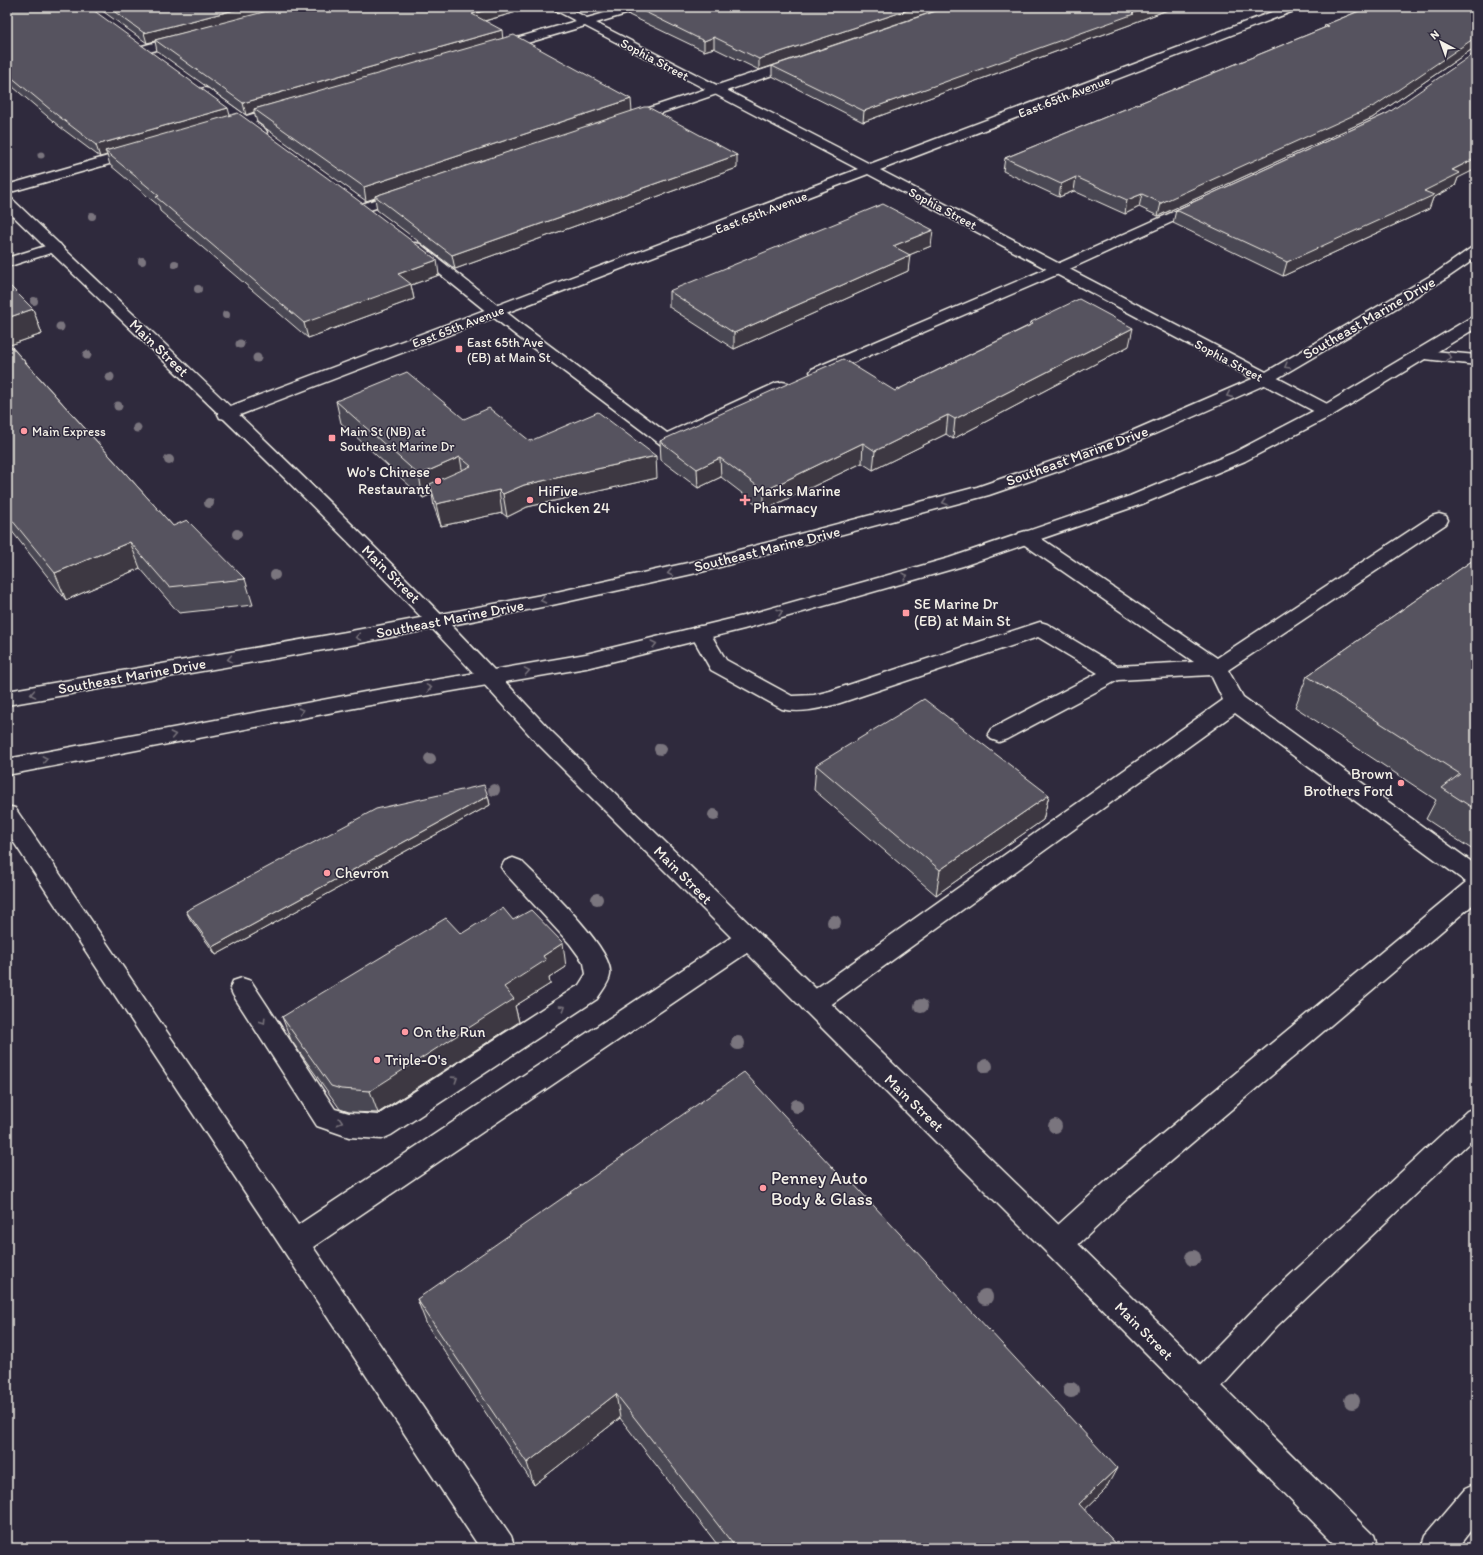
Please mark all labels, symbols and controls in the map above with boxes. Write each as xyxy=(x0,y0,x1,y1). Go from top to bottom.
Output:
north arrow xyxy=(1421,22,1461,62)
text: N xyxy=(1428,27,1442,42)
street label: Sophia Street xyxy=(618,35,692,84)
street label: East 65th Avenue xyxy=(1016,72,1112,121)
street label: Sophia Street xyxy=(906,184,980,233)
street label: East 65th Avenue xyxy=(713,188,809,237)
street label: Southeast Marine Drive xyxy=(1300,273,1438,363)
street label: East 65th Avenue xyxy=(410,302,506,351)
street label: Main Street xyxy=(126,315,193,381)
place label: East 65th Ave (EB) at Main St xyxy=(467,335,551,365)
street label: Sophia Street xyxy=(1192,336,1266,385)
marker: East 65th Ave (EB) at Main St xyxy=(454,344,464,354)
one-way arrow xyxy=(1446,353,1453,362)
one-way arrow xyxy=(1284,361,1291,368)
one-way arrow xyxy=(1226,390,1233,398)
street label: Southeast Marine Drive xyxy=(1003,422,1151,490)
place label: Main Express xyxy=(32,424,106,439)
place label: Main St (NB) at Southeast Marine Dr xyxy=(340,424,455,454)
marker: Main Express xyxy=(19,426,29,436)
marker: Main St (NB) at Southeast Marine Dr xyxy=(327,433,337,443)
place label: Wo's Chinese Restaurant xyxy=(346,463,430,498)
marker: Wo's Chinese Restaurant xyxy=(433,476,443,486)
place label: HiFive Chicken 24 xyxy=(538,482,610,517)
place label: Marks Marine Pharmacy xyxy=(753,482,841,517)
marker: HiFive Chicken 24 xyxy=(525,495,535,505)
marker: Marks Marine Pharmacy xyxy=(740,495,750,505)
one-way arrow xyxy=(942,497,949,506)
street label: Southeast Marine Drive xyxy=(692,522,842,576)
street label: Main Street xyxy=(358,541,424,607)
one-way arrow xyxy=(667,568,674,576)
one-way arrow xyxy=(902,572,909,581)
place label: SE Marine Dr (EB) at Main St xyxy=(914,595,1011,630)
street label: Southeast Marine Drive xyxy=(375,596,525,642)
one-way arrow xyxy=(540,596,547,604)
one-way arrow xyxy=(777,608,784,616)
marker: SE Marine Dr (EB) at Main St xyxy=(901,608,911,618)
one-way arrow xyxy=(355,632,361,640)
one-way arrow xyxy=(651,640,658,648)
street label: Southeast Marine Drive xyxy=(57,654,207,698)
one-way arrow xyxy=(227,654,233,663)
one-way arrow xyxy=(524,667,530,675)
one-way arrow xyxy=(425,684,432,692)
one-way arrow xyxy=(30,689,36,697)
one-way arrow xyxy=(298,707,304,715)
one-way arrow xyxy=(170,731,176,740)
one-way arrow xyxy=(42,756,48,764)
place label: Brown Brothers Ford xyxy=(1303,765,1394,800)
marker: Brown Brothers Ford xyxy=(1396,778,1406,788)
street label: Main Street xyxy=(650,842,716,908)
place label: Chevron xyxy=(335,864,389,882)
marker: Chevron xyxy=(322,868,332,878)
one-way arrow xyxy=(559,1005,566,1012)
one-way arrow xyxy=(258,1017,266,1024)
place label: On the Run xyxy=(413,1023,486,1041)
marker: On the Run xyxy=(400,1027,410,1037)
place label: Triple-O's xyxy=(385,1051,448,1069)
marker: Triple-O's xyxy=(372,1055,382,1065)
street label: Main Street xyxy=(881,1070,948,1136)
one-way arrow xyxy=(451,1076,458,1084)
one-way arrow xyxy=(336,1117,343,1126)
place label: Penney Auto Body & Glass xyxy=(771,1167,873,1210)
marker: Penney Auto Body & Glass xyxy=(758,1183,768,1193)
street label: Main Street xyxy=(1111,1298,1177,1364)

